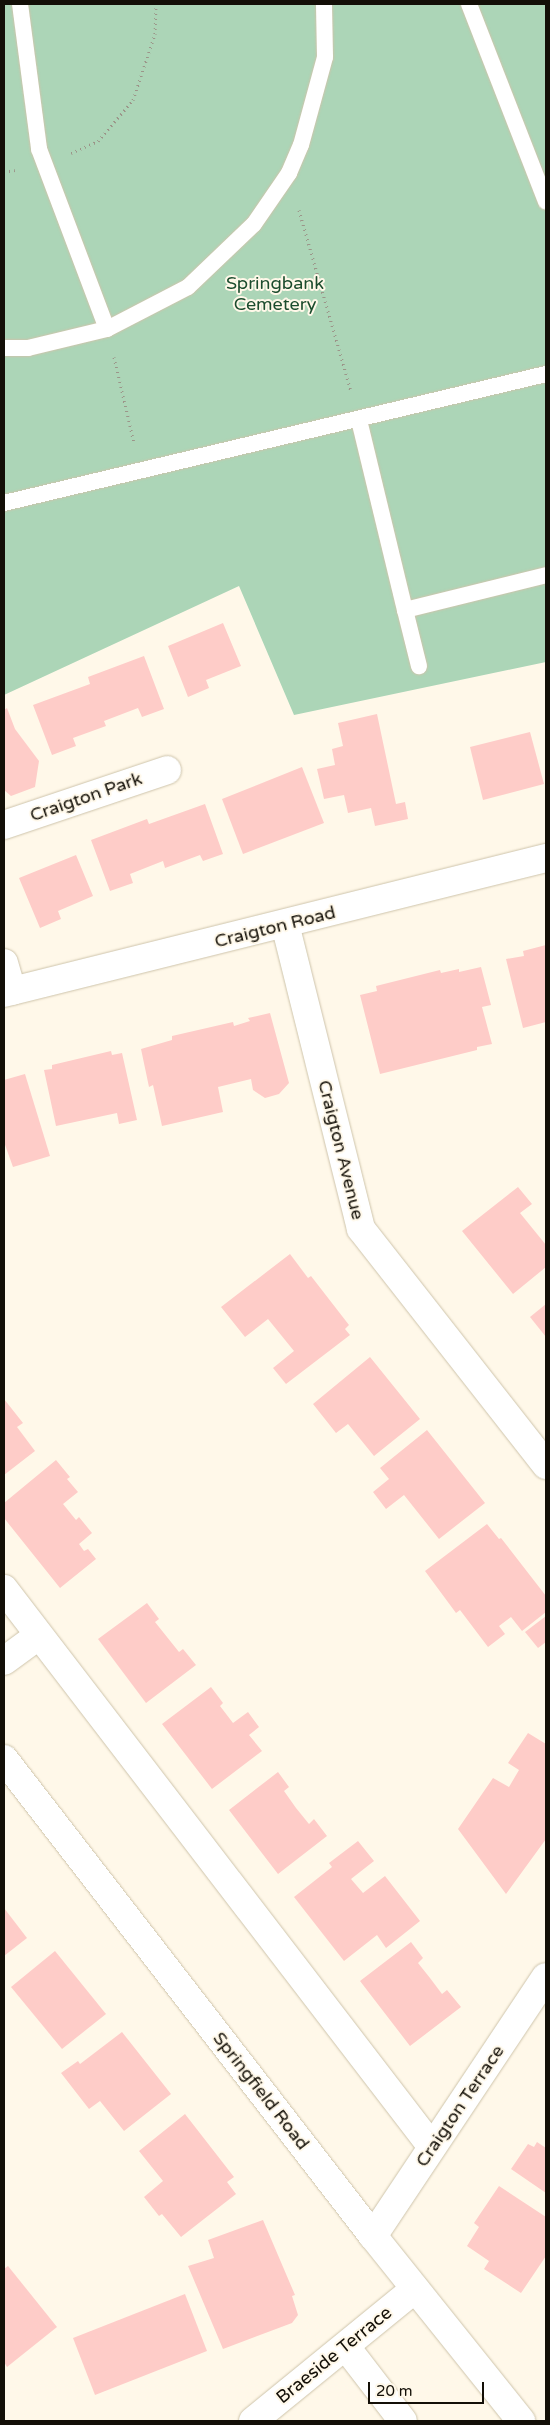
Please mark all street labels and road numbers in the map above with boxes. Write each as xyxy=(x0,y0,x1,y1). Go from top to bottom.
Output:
street label: Craigton Park xyxy=(27,768,145,826)
street label: Craigton Road xyxy=(212,902,338,952)
street label: Craigton Avenue xyxy=(313,1078,369,1222)
street label: Springfield Road xyxy=(208,2028,314,2154)
street label: Craigton Terrace xyxy=(411,2041,509,2171)
street label: Braeside Terrace xyxy=(272,2302,396,2408)

